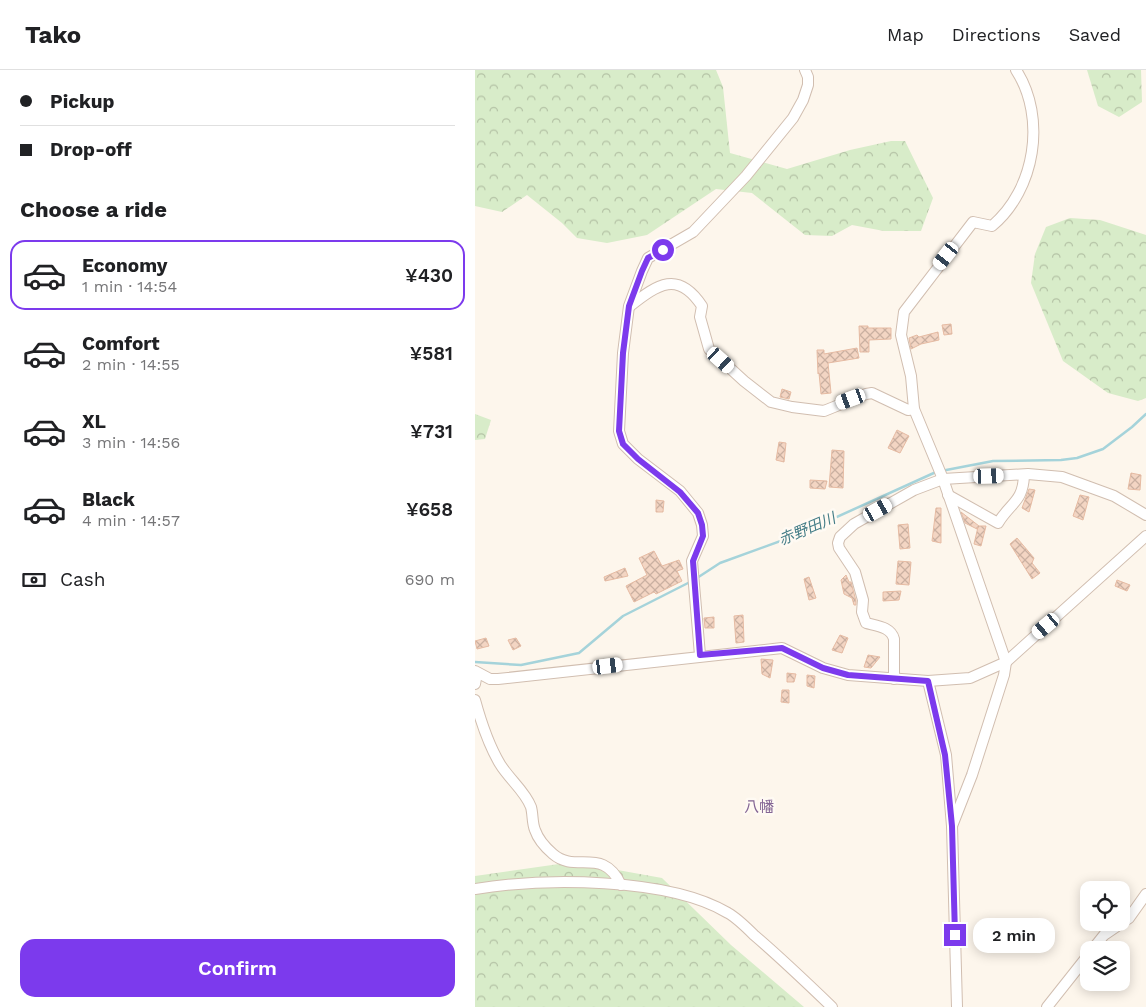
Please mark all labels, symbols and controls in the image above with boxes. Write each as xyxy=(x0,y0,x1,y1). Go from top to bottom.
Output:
text: Tako xyxy=(25,21,81,49)
text: Map xyxy=(887,24,924,45)
text: Directions xyxy=(952,24,1041,45)
text: Saved xyxy=(1069,24,1121,45)
text: Pickup xyxy=(50,90,114,113)
text: Drop-off xyxy=(50,138,132,161)
text: Choose a ride xyxy=(20,197,167,222)
route start xyxy=(652,239,674,261)
car xyxy=(930,240,961,272)
icon: car xyxy=(22,253,67,298)
text: Economy xyxy=(82,254,167,277)
text: ¥430 xyxy=(405,264,453,287)
text: 1 min · 14:54 xyxy=(82,277,177,296)
icon: car xyxy=(22,331,67,376)
text: Comfort xyxy=(82,332,160,355)
text: ¥581 xyxy=(410,342,453,365)
car xyxy=(704,344,737,376)
text: 2 min · 14:55 xyxy=(82,355,180,374)
car xyxy=(834,387,867,411)
icon: car xyxy=(22,409,67,454)
text: XL xyxy=(82,410,106,433)
text: ¥731 xyxy=(410,420,453,443)
text: 3 min · 14:56 xyxy=(82,433,180,452)
car xyxy=(973,468,1004,484)
icon: car xyxy=(22,487,67,532)
text: Black xyxy=(82,488,135,511)
car xyxy=(861,496,894,524)
text: ¥658 xyxy=(406,498,453,521)
water label: 赤野田川 xyxy=(776,508,840,549)
text: 4 min · 14:57 xyxy=(82,511,180,530)
icon: cash xyxy=(20,566,48,594)
text: Cash xyxy=(60,568,106,591)
text: 690 m xyxy=(405,570,455,589)
car xyxy=(1029,611,1062,641)
car xyxy=(592,657,623,675)
district label: 八幡 xyxy=(744,798,774,816)
map controls xyxy=(1080,881,1130,991)
button: locate xyxy=(1080,881,1130,931)
callout: 2 min xyxy=(973,918,1055,952)
route end xyxy=(944,924,966,946)
text: 2 min xyxy=(992,926,1036,945)
button: Confirm xyxy=(20,939,455,997)
button: layers xyxy=(1080,941,1130,991)

